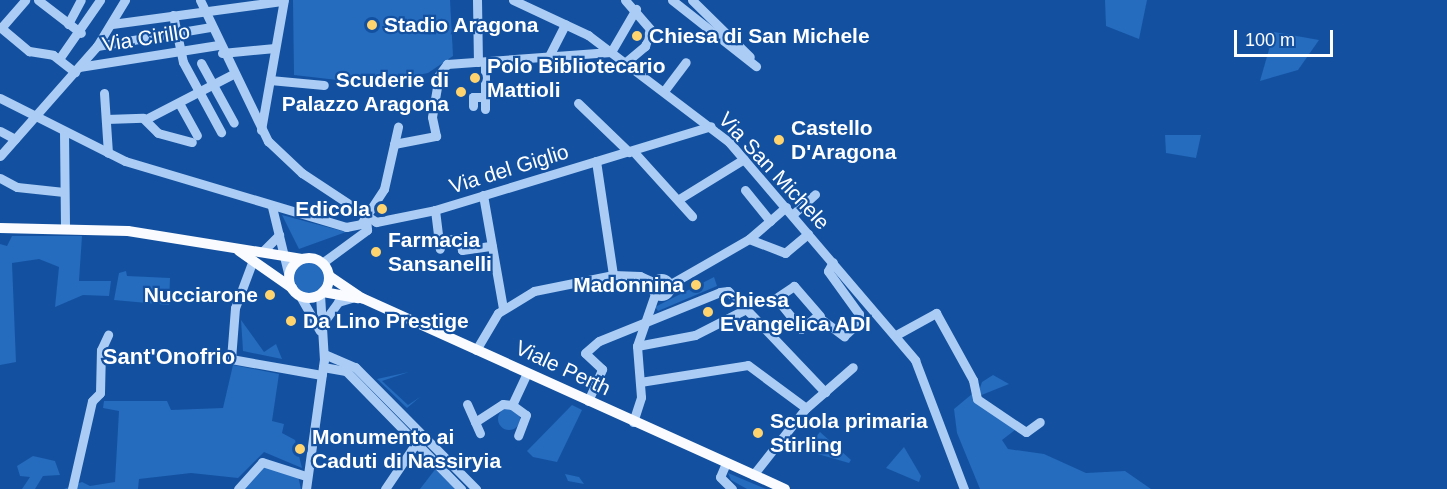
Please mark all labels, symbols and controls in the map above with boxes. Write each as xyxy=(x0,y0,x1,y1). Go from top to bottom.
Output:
place label: Stadio Aragona xyxy=(384,12,539,38)
marker: Stadio Aragona xyxy=(365,18,379,32)
scale bar xyxy=(1237,18,1336,56)
street label: Via Cirillo xyxy=(100,19,192,57)
place label: Chiesa di San Michele xyxy=(649,23,870,49)
marker: Chiesa di San Michele xyxy=(630,29,644,43)
text: 100 m xyxy=(1245,30,1295,50)
place label: Polo Bibliotecario Mattioli xyxy=(487,53,666,103)
place label: Scuderie di Palazzo Aragona xyxy=(281,67,449,117)
marker: Polo Bibliotecario Mattioli xyxy=(468,71,482,85)
marker: Scuderie di Palazzo Aragona xyxy=(454,85,468,99)
street label: Via San Michele xyxy=(713,107,835,235)
place label: Castello D'Aragona xyxy=(791,115,896,165)
marker: Castello D'Aragona xyxy=(772,133,786,147)
street label: Via del Giglio xyxy=(446,139,572,199)
place label: Edicola xyxy=(295,196,370,222)
marker: Edicola xyxy=(375,202,389,216)
place label: Farmacia Sansanelli xyxy=(388,227,492,277)
marker: Farmacia Sansanelli xyxy=(369,245,383,259)
place label: Madonnina xyxy=(573,272,684,298)
marker: Madonnina xyxy=(689,278,703,292)
place label: Nucciarone xyxy=(144,282,258,308)
place label: Chiesa Evangelica ADI xyxy=(720,287,872,337)
marker: Nucciarone xyxy=(263,288,277,302)
marker: Chiesa Evangelica ADI xyxy=(701,305,715,319)
place label: Da Lino Prestige xyxy=(303,308,469,334)
marker: Da Lino Prestige xyxy=(284,314,298,328)
street label: Viale Perth xyxy=(511,335,615,401)
district label: Sant'Onofrio xyxy=(103,344,235,370)
place label: Scuola primaria Stirling xyxy=(770,408,928,458)
place label: Monumento ai Caduti di Nassiryia xyxy=(312,424,501,474)
marker: Scuola primaria Stirling xyxy=(751,426,765,440)
marker: Monumento ai Caduti di Nassiryia xyxy=(293,442,307,456)

